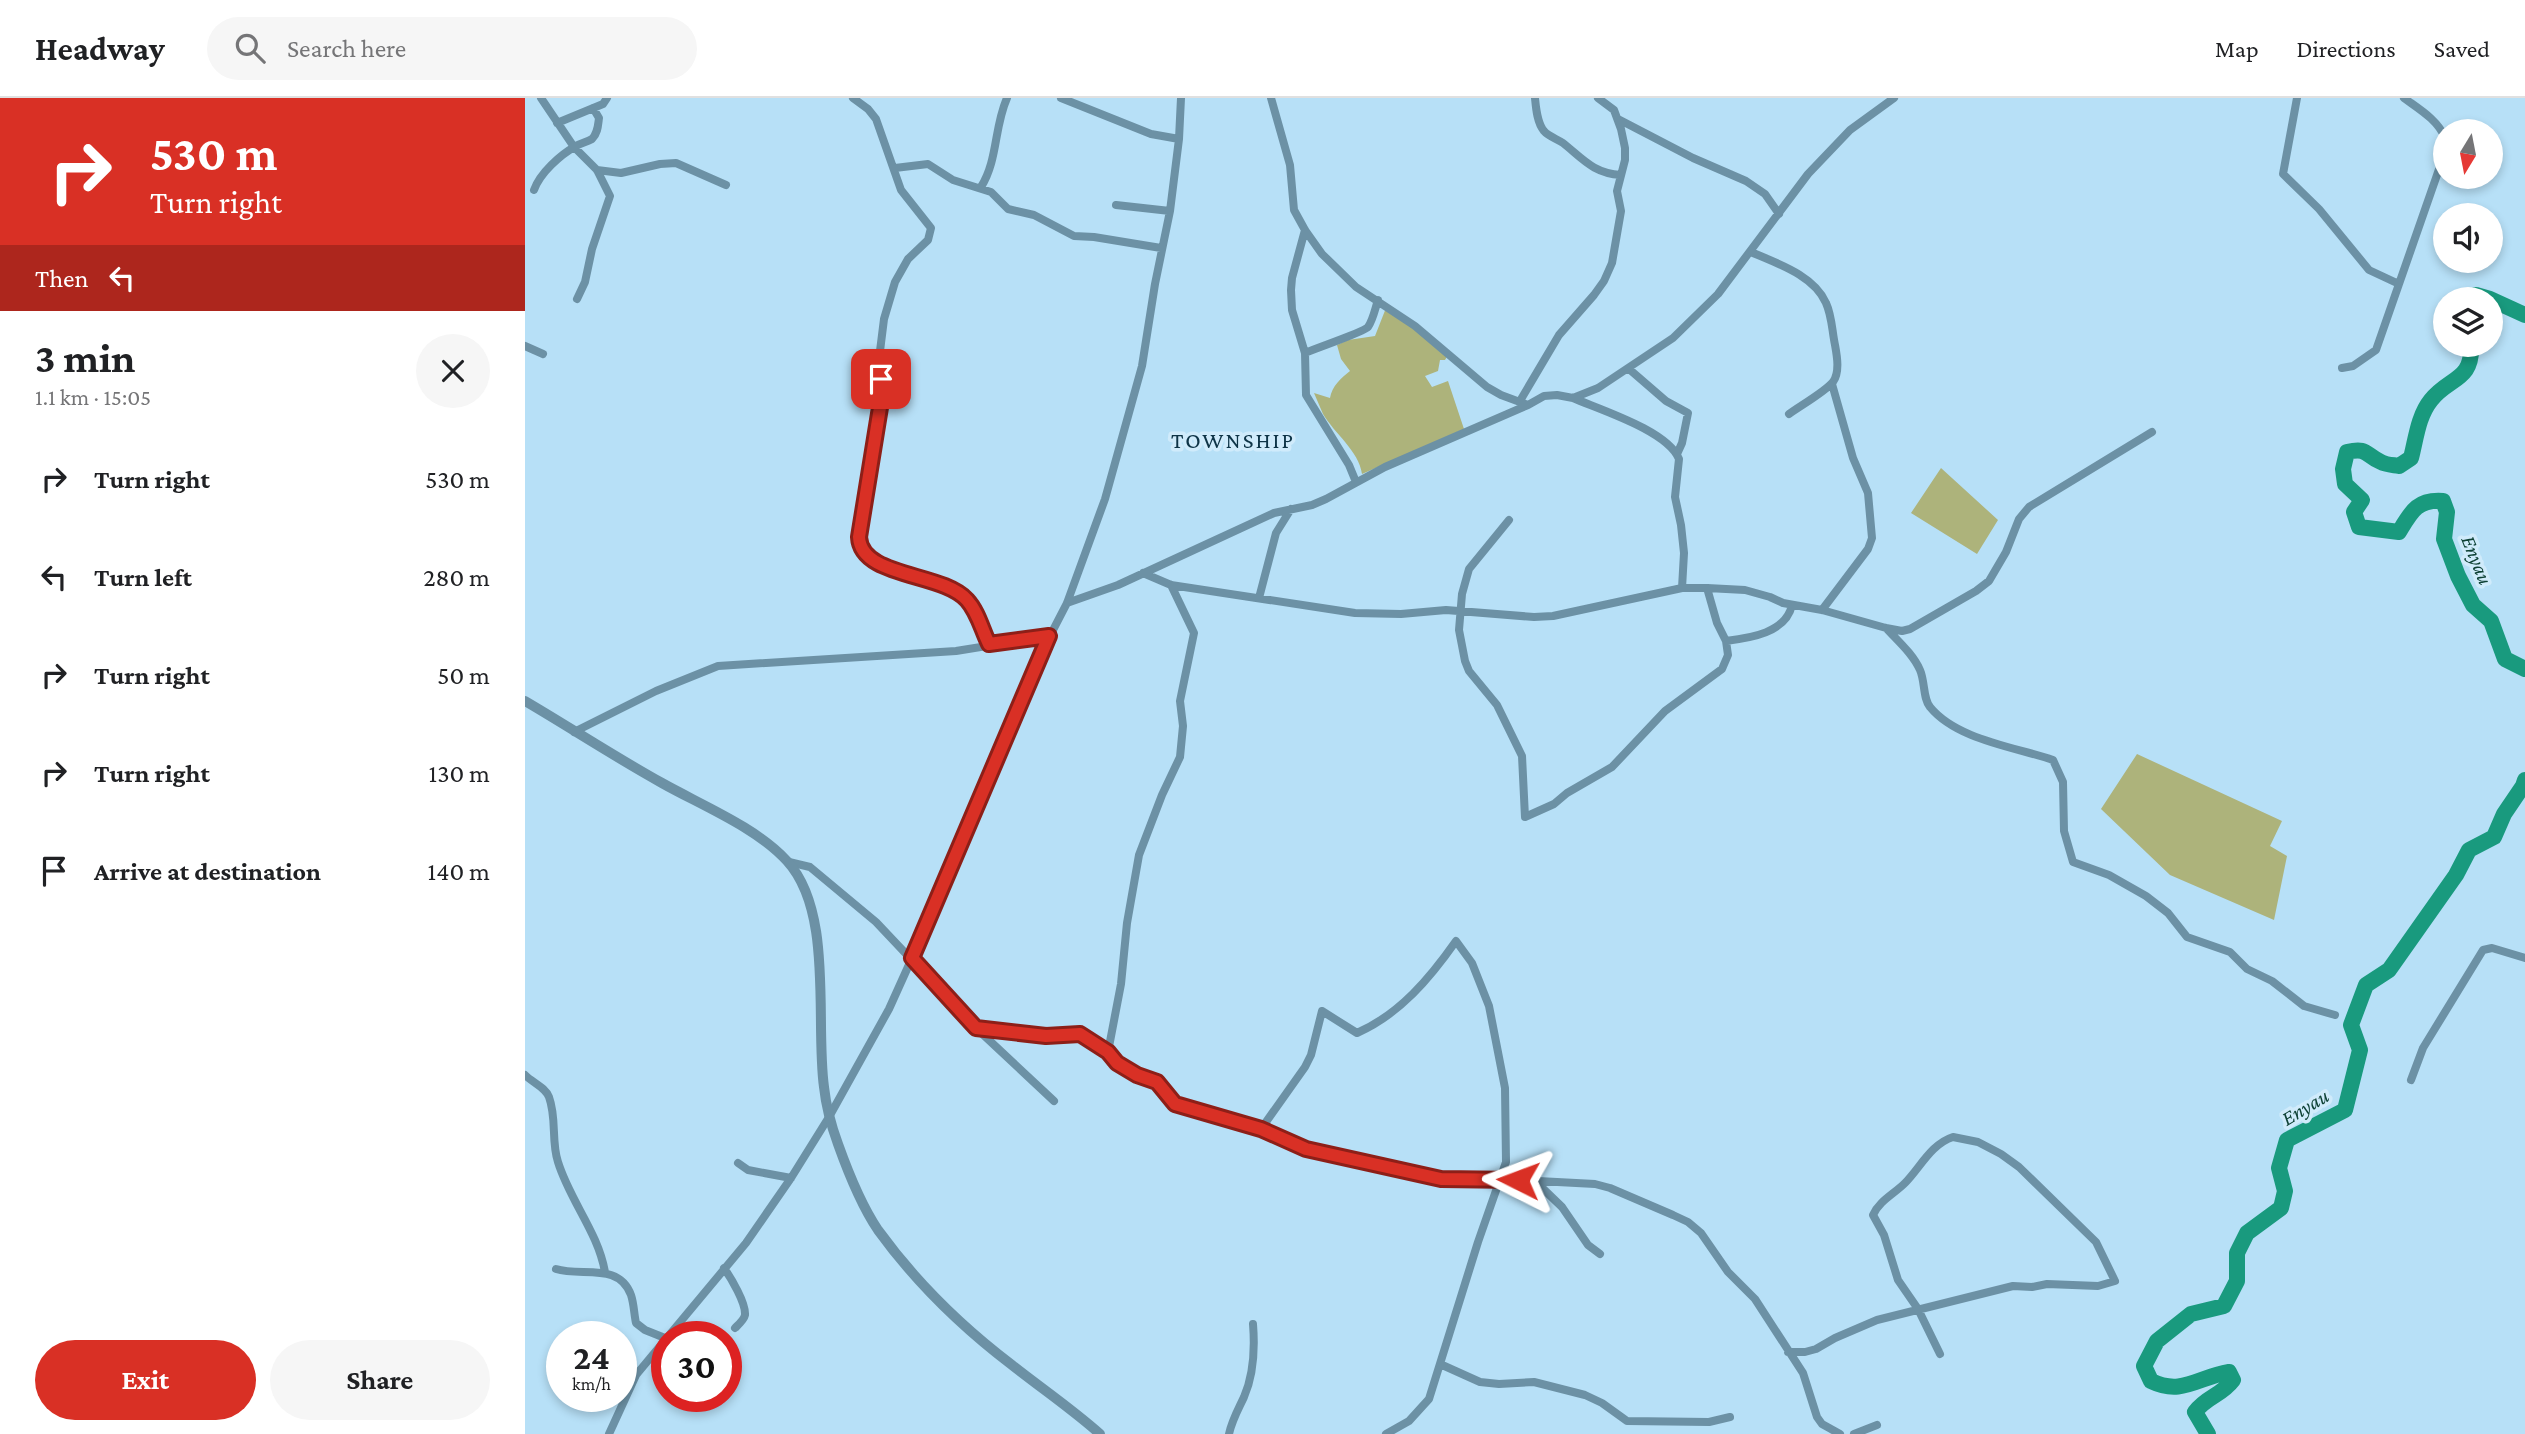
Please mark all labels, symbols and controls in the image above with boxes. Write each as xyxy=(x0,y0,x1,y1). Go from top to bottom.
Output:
search box xyxy=(207,17,697,80)
icon: search xyxy=(231,29,269,67)
text: Headway xyxy=(35,30,165,67)
text: Search here xyxy=(287,34,406,63)
text: Map xyxy=(2215,35,2259,62)
text: Directions xyxy=(2297,35,2396,62)
text: Saved xyxy=(2434,35,2490,62)
north arrow xyxy=(2433,119,2503,189)
map controls xyxy=(2433,119,2503,357)
icon: right xyxy=(35,126,126,217)
text: 530 m xyxy=(150,126,277,181)
text: Turn right xyxy=(150,184,282,220)
button: sound xyxy=(2433,203,2503,273)
icon: left xyxy=(103,259,141,297)
text: Then xyxy=(35,264,89,293)
button: layers xyxy=(2433,287,2503,357)
text: 3 min xyxy=(35,334,135,381)
button: close xyxy=(416,334,490,408)
pin xyxy=(851,349,911,409)
icon: arrive xyxy=(862,360,900,398)
text: 1.1 km · 15:05 xyxy=(35,384,151,410)
district label: TOWNSHIP xyxy=(1171,427,1295,453)
icon: right xyxy=(35,460,73,498)
text: Turn right xyxy=(94,465,210,494)
text: 530 m xyxy=(425,465,490,494)
water label: Enyau xyxy=(2456,532,2498,588)
icon: left xyxy=(35,558,73,596)
text: Turn left xyxy=(94,563,192,592)
text: 280 m xyxy=(423,563,490,592)
icon: right xyxy=(35,656,73,694)
text: Turn right xyxy=(94,661,210,690)
text: 50 m xyxy=(437,661,490,690)
icon: right xyxy=(35,754,73,792)
text: Turn right xyxy=(94,759,210,788)
text: 130 m xyxy=(429,759,490,788)
icon: arrive xyxy=(35,852,73,890)
text: Arrive at destination xyxy=(94,857,321,886)
text: 140 m xyxy=(428,857,490,886)
water label: Enyau xyxy=(2277,1084,2333,1130)
position arrow xyxy=(1481,1143,1555,1217)
speed limit sign: 30 xyxy=(651,1321,742,1412)
text: 24 xyxy=(573,1338,610,1377)
button: Exit xyxy=(35,1340,256,1420)
button: Share xyxy=(270,1340,490,1420)
text: km/h xyxy=(572,1374,611,1394)

